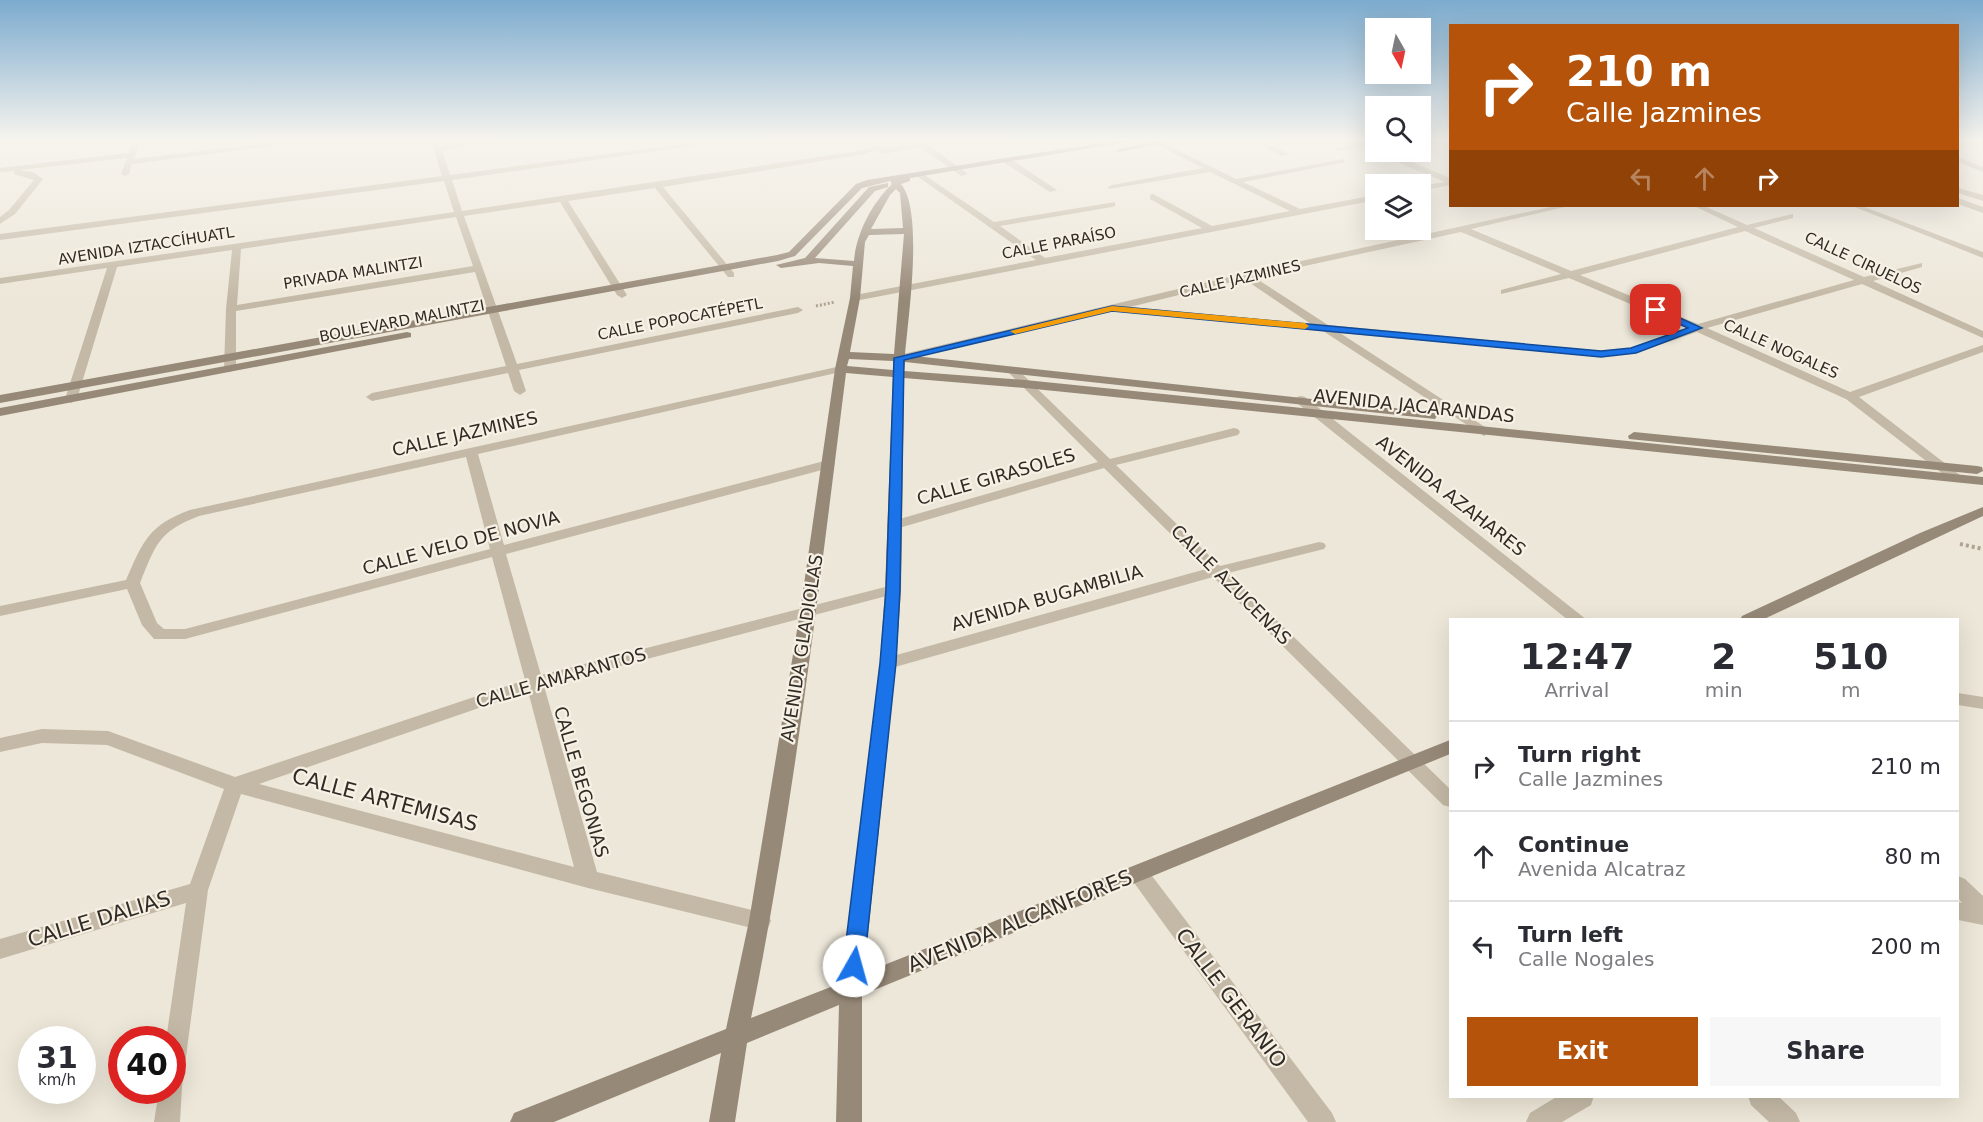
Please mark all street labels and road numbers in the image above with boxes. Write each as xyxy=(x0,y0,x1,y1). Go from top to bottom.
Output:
street label: AVENIDA IZTACCÍHUATL xyxy=(57,222,236,269)
street label: CALLE PARAÍSO xyxy=(1000,222,1118,263)
street label: CALLE CIRUELOS xyxy=(1802,228,1924,298)
street label: PRIVADA MALINTZI xyxy=(282,253,424,293)
street label: CALLE JAZMINES xyxy=(1178,256,1302,302)
street label: CALLE POPOCATÉPETL xyxy=(596,293,765,344)
street label: BOULEVARD MALINTZI xyxy=(318,296,486,346)
street label: CALLE NOGALES xyxy=(1721,316,1841,382)
street label: AVENIDA JACARANDAS xyxy=(1313,385,1516,426)
street label: CALLE JAZMINES xyxy=(390,407,540,460)
street label: AVENIDA AZAHARES xyxy=(1373,431,1530,560)
street label: CALLE GIRASOLES xyxy=(914,444,1077,509)
street label: CALLE VELO DE NOVIA xyxy=(360,506,562,579)
street label: CALLE AZUCENAS xyxy=(1167,520,1296,649)
street label: AVENIDA GLADIOLAS xyxy=(776,553,827,743)
street label: AVENIDA BUGAMBILIA xyxy=(949,560,1145,635)
street label: CALLE AMARANTOS xyxy=(473,643,649,712)
street label: CALLE BEGONIAS xyxy=(550,704,613,860)
street label: CALLE ARTEMISAS xyxy=(289,764,481,836)
street label: AVENIDA ALCANFORES xyxy=(904,865,1136,977)
street label: CALLE DALIAS xyxy=(25,886,173,952)
street label: CALLE GERANIO xyxy=(1171,924,1291,1072)

